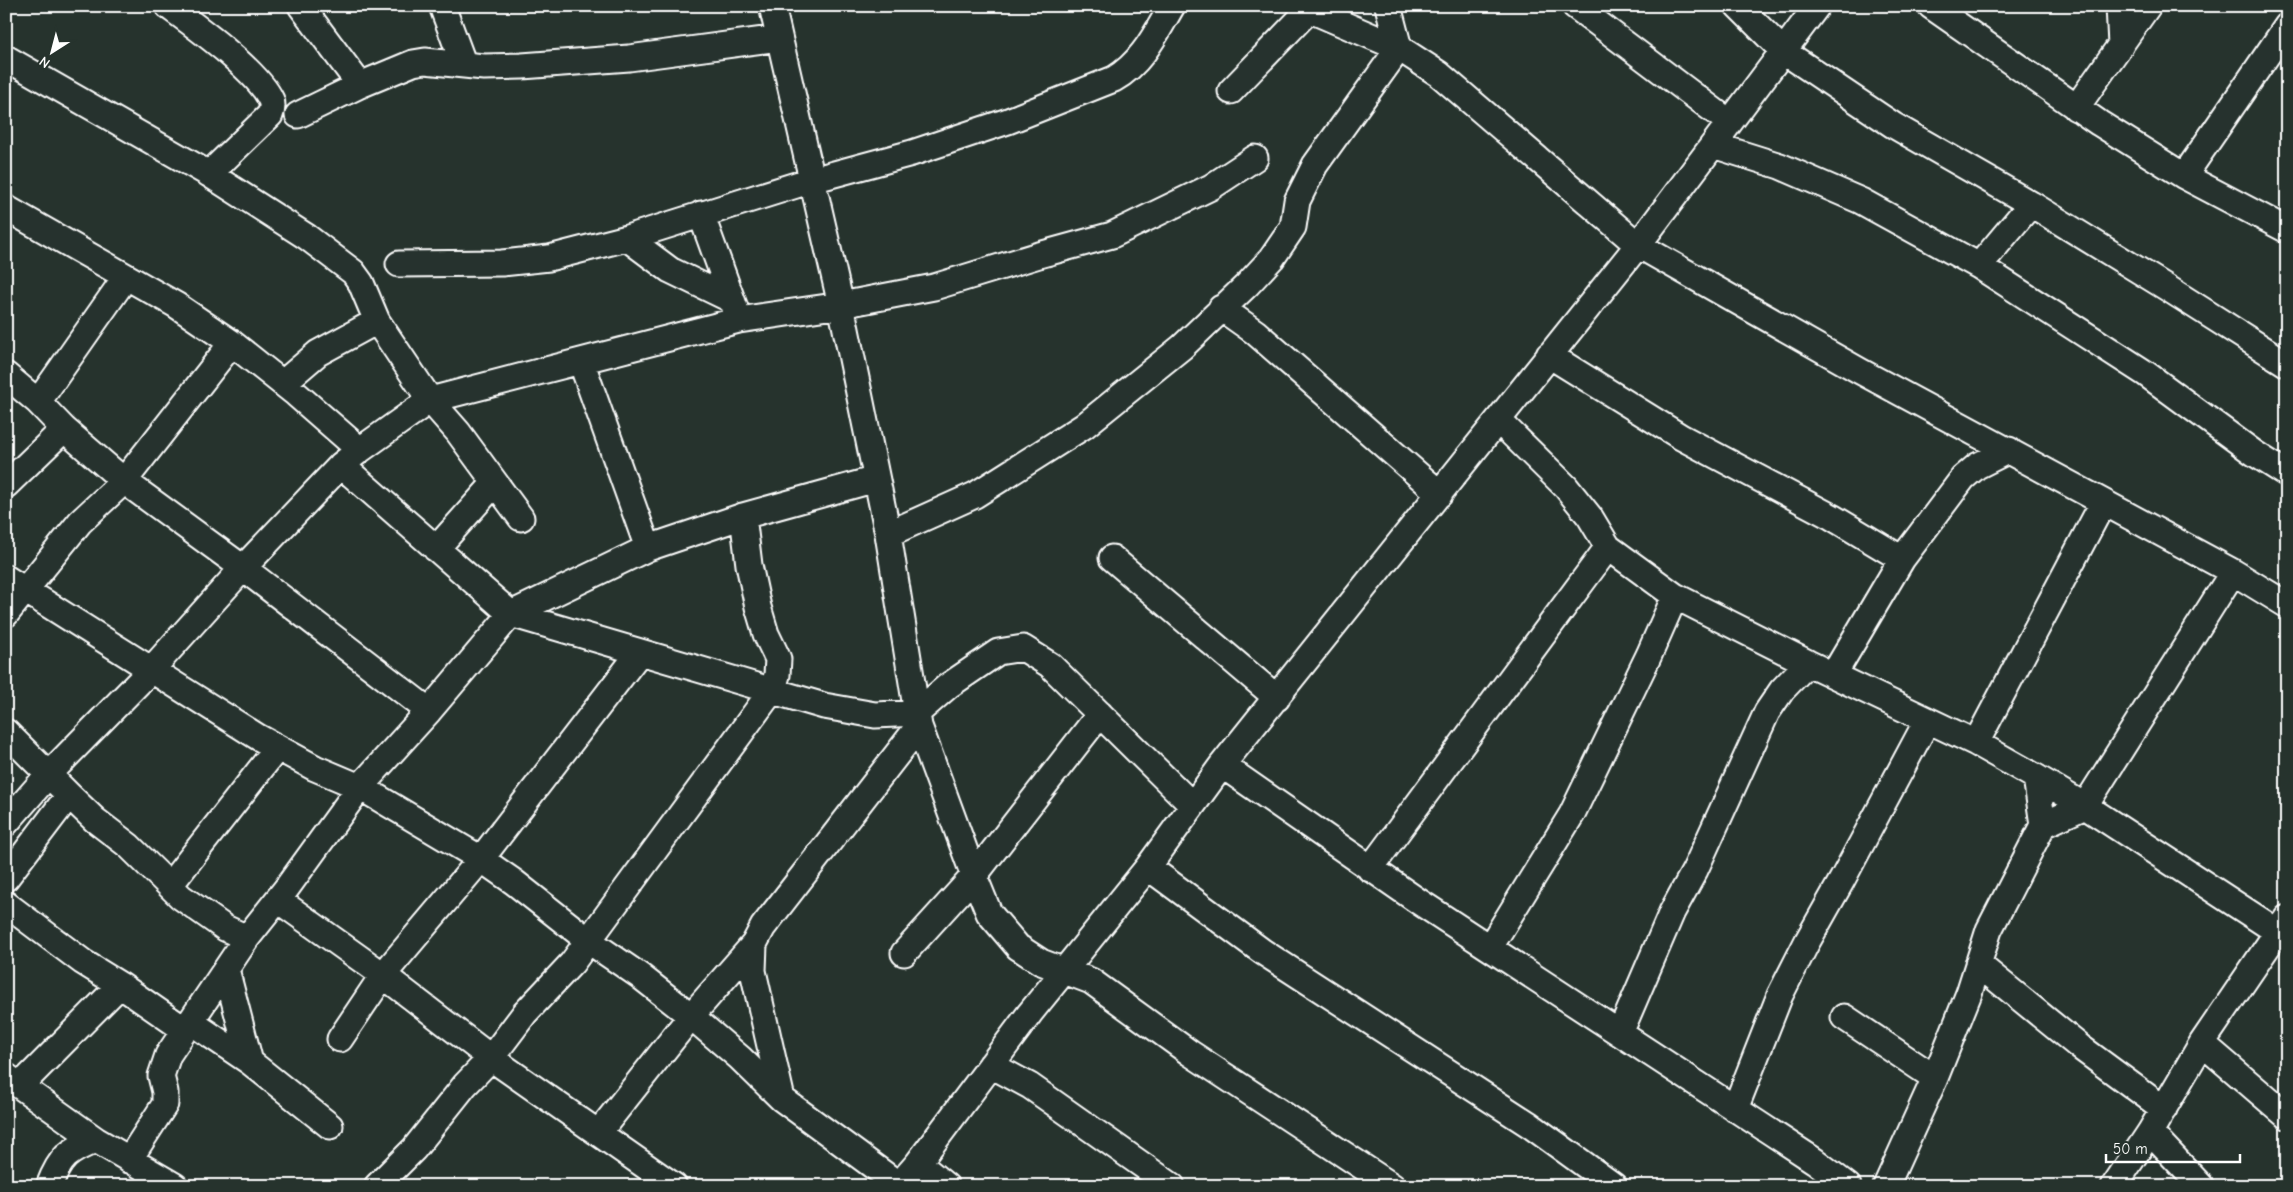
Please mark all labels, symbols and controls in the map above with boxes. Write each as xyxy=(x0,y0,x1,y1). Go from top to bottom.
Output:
north arrow xyxy=(28,28,78,78)
text: N xyxy=(36,53,53,72)
scale bar xyxy=(2106,1132,2239,1164)
text: 50 m xyxy=(2113,1140,2148,1158)

